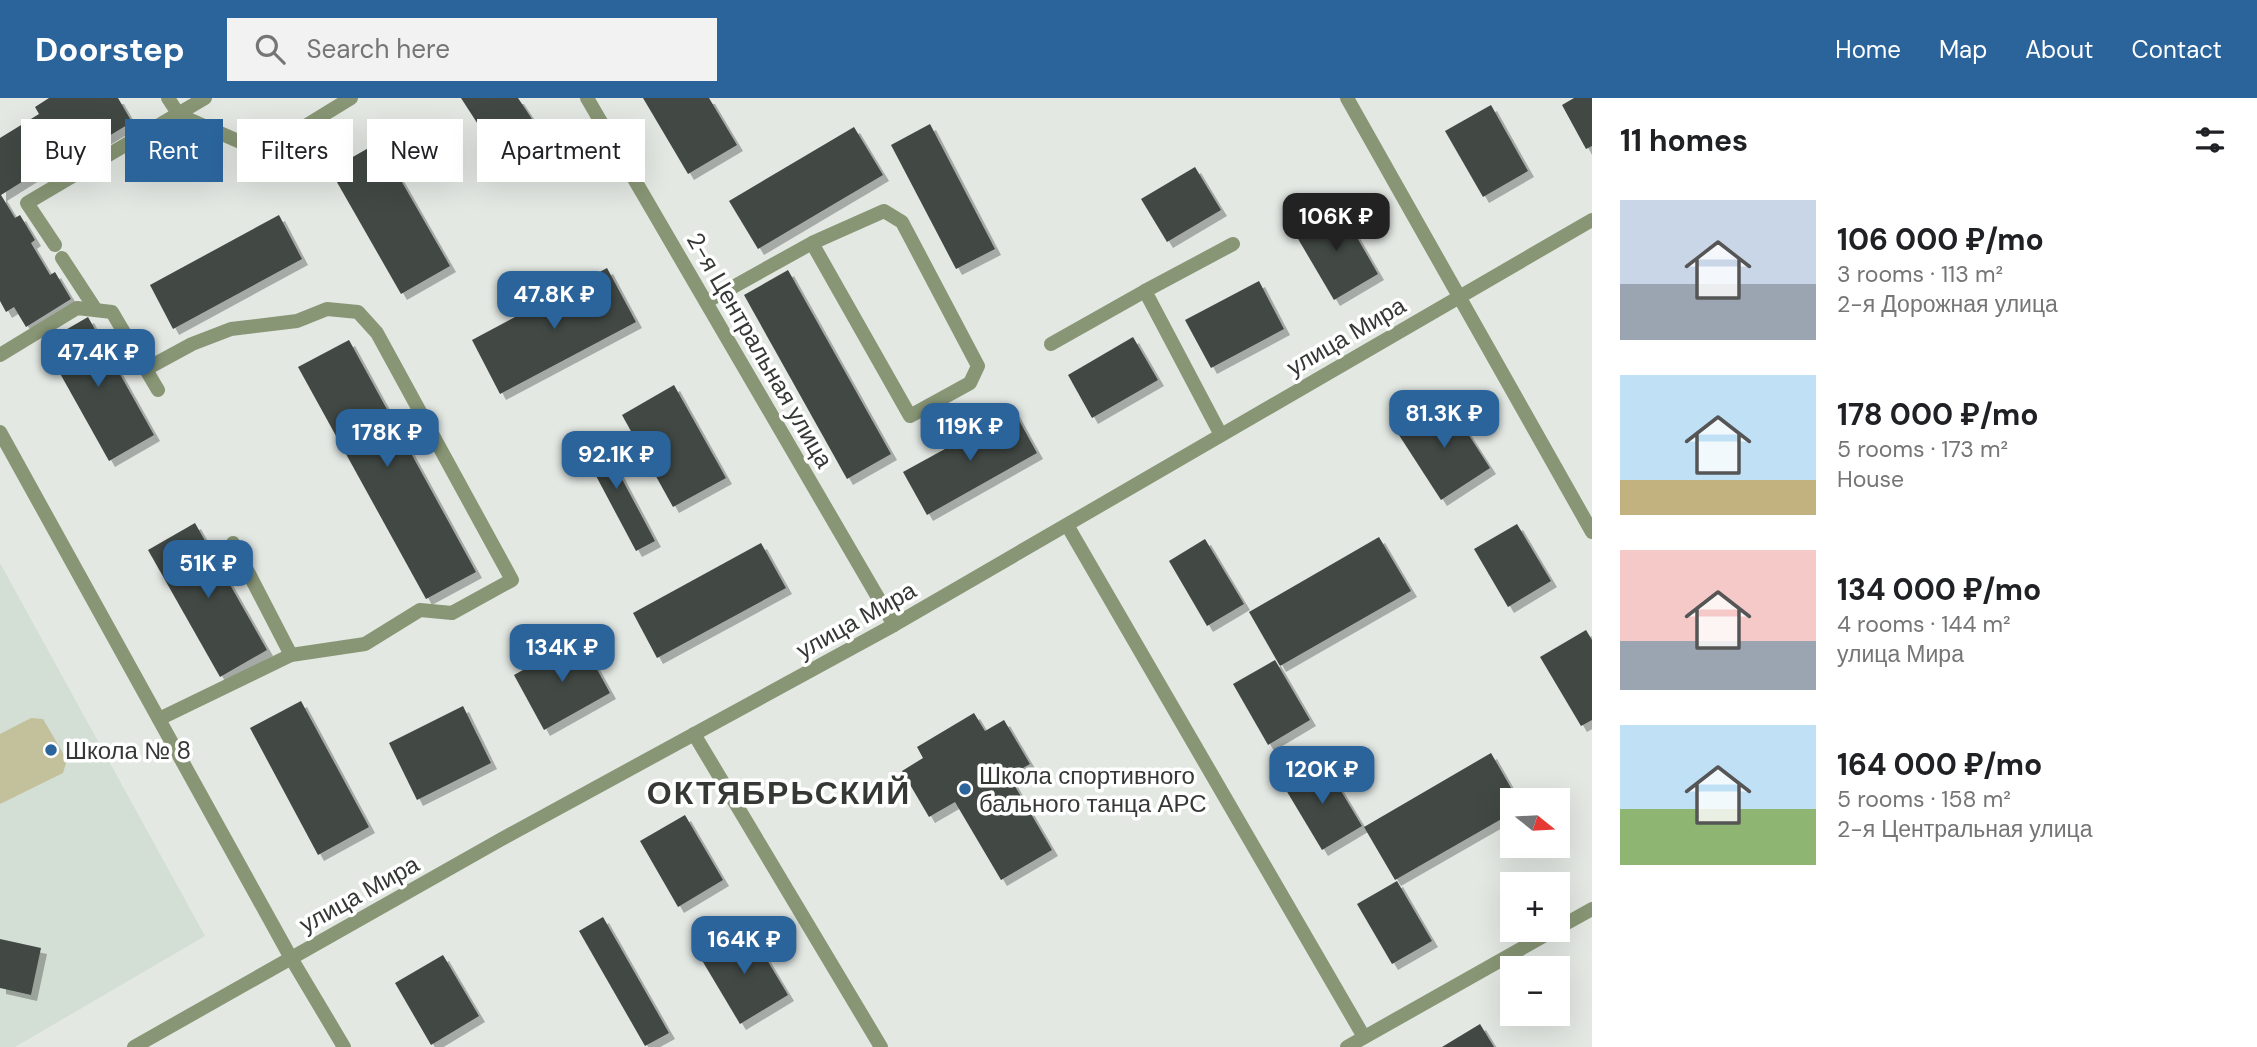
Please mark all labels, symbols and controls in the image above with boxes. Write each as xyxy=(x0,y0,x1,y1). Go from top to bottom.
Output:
search box xyxy=(227,18,717,81)
text: Doorstep xyxy=(35,28,185,71)
icon: search xyxy=(251,30,289,68)
text: Search here xyxy=(307,32,450,66)
text: Home xyxy=(1835,34,1901,65)
text: Map xyxy=(1939,34,1987,65)
text: About xyxy=(2025,34,2094,65)
text: Contact xyxy=(2132,34,2222,65)
chip: Buy xyxy=(21,119,111,182)
chip: Rent xyxy=(125,119,223,182)
chip: Filters xyxy=(237,119,353,182)
chip: New xyxy=(367,119,463,182)
chip: Apartment xyxy=(477,119,645,182)
text: 11 homes xyxy=(1620,121,1748,160)
icon: filters xyxy=(2191,121,2229,159)
pin: 106K ₽ xyxy=(1279,194,1393,253)
text: 106K ₽ xyxy=(1299,201,1373,231)
text: 106 000 ₽/mo xyxy=(1837,220,2044,259)
street label: 2-я Центральная улица xyxy=(680,227,840,474)
icon: home xyxy=(1676,228,1760,312)
text: 3 rooms · 113 m² xyxy=(1837,259,2003,289)
pin: 47.8K ₽ xyxy=(489,272,619,331)
text: 47.8K ₽ xyxy=(513,279,595,309)
street label: улица Мира xyxy=(1281,289,1412,383)
text: 2-я Дорожная улица xyxy=(1837,289,2058,319)
pin: 47.4K ₽ xyxy=(33,330,163,389)
text: 47.4K ₽ xyxy=(57,337,139,367)
pin: 81.3K ₽ xyxy=(1379,390,1509,450)
text: 178 000 ₽/mo xyxy=(1837,395,2039,434)
text: 81.3K ₽ xyxy=(1405,398,1483,428)
icon: home xyxy=(1676,403,1760,487)
pin: 119K ₽ xyxy=(913,404,1027,463)
pin: 178K ₽ xyxy=(330,410,444,469)
text: 119K ₽ xyxy=(937,411,1003,441)
text: 178K ₽ xyxy=(352,417,422,447)
pin: 92.1K ₽ xyxy=(551,432,681,491)
text: 5 rooms · 173 m² xyxy=(1837,434,2008,464)
text: 92.1K ₽ xyxy=(578,439,654,469)
text: House xyxy=(1837,464,1904,494)
pin: 51K ₽ xyxy=(159,540,257,600)
text: 51K ₽ xyxy=(179,548,237,578)
text: 134 000 ₽/mo xyxy=(1837,570,2041,609)
street label: улица Мира xyxy=(791,574,922,666)
icon: home xyxy=(1676,578,1760,662)
text: 4 rooms · 144 m² xyxy=(1837,609,2011,639)
pin: 134K ₽ xyxy=(505,624,619,684)
text: 134K ₽ xyxy=(526,632,598,662)
text: улица Мира xyxy=(1837,639,1964,669)
place label: Школа № 8 xyxy=(65,735,191,766)
marker: Школа № 8 xyxy=(43,742,59,758)
text: 164 000 ₽/mo xyxy=(1837,745,2042,784)
pin: 120K ₽ xyxy=(1265,746,1379,806)
icon: home xyxy=(1676,753,1760,837)
text: 120K ₽ xyxy=(1285,754,1359,784)
place label: Школа спортивного бального танца АРС xyxy=(979,760,1207,819)
district label: ОКТЯБРЬСКИЙ xyxy=(647,772,911,814)
marker: Школа спортивного бального танца АРС xyxy=(957,781,973,797)
text: 5 rooms · 158 m² xyxy=(1837,784,2011,814)
north arrow xyxy=(1500,788,1570,858)
map controls xyxy=(1500,788,1570,1026)
text: 2-я Центральная улица xyxy=(1837,814,2093,844)
street label: улица Мира xyxy=(294,848,425,940)
button: + xyxy=(1500,872,1570,942)
pin: 164K ₽ xyxy=(687,916,801,976)
text: 164K ₽ xyxy=(707,924,781,954)
button: − xyxy=(1500,956,1570,1026)

